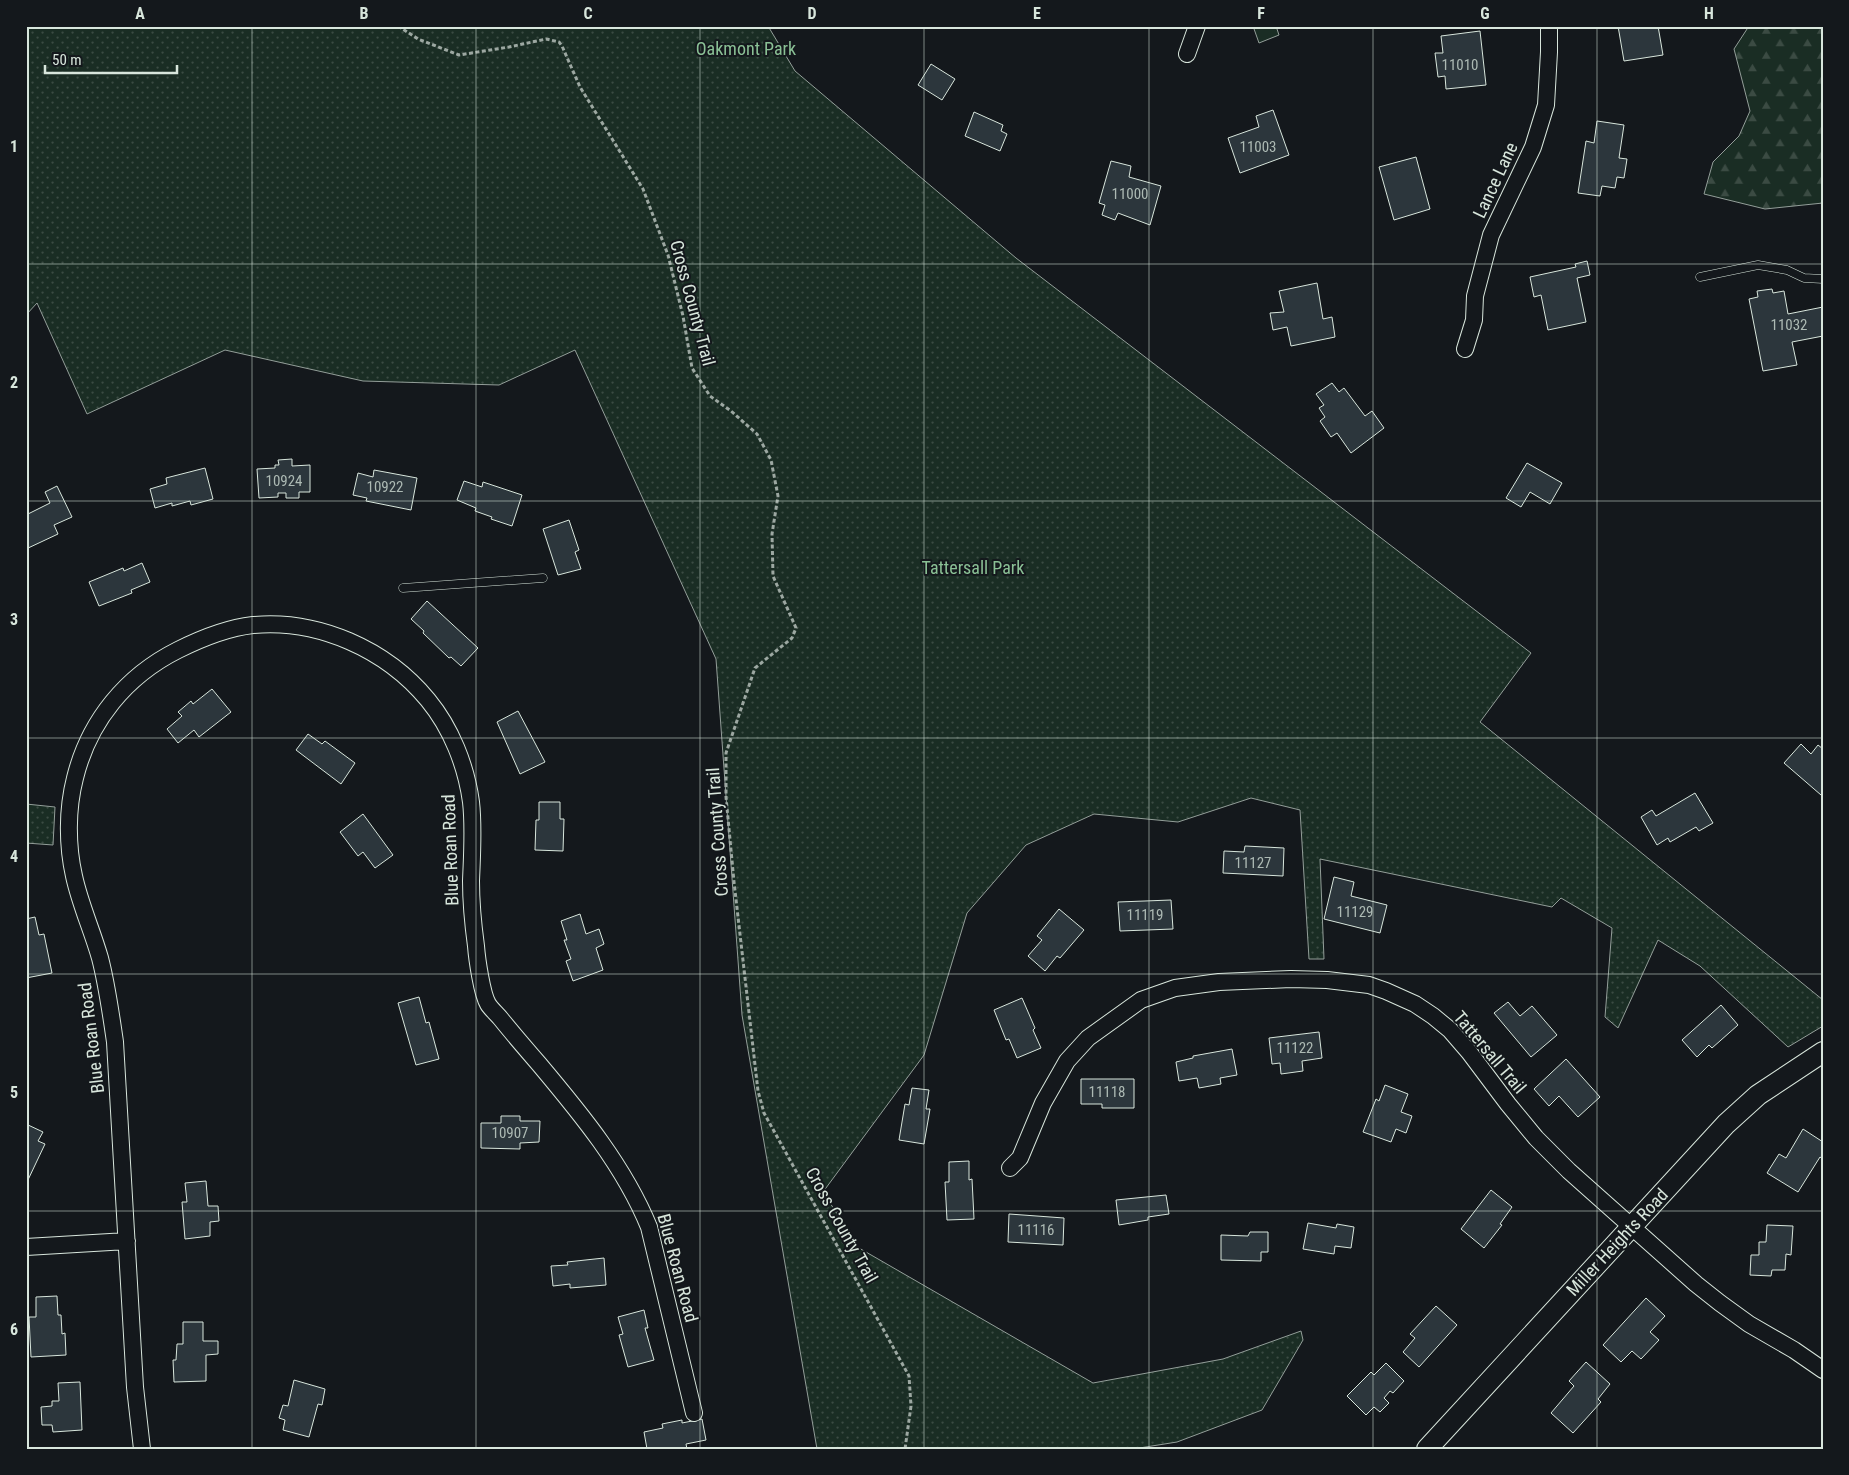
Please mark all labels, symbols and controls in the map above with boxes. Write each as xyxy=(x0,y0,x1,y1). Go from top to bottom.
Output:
text: A xyxy=(135,4,145,23)
text: B xyxy=(360,4,369,23)
text: C xyxy=(583,4,593,23)
text: D xyxy=(807,4,817,23)
text: E xyxy=(1033,4,1041,23)
text: F xyxy=(1257,4,1265,23)
text: G xyxy=(1480,4,1490,23)
text: H xyxy=(1704,4,1714,23)
park label: Oakmont Park xyxy=(696,38,796,59)
scale bar xyxy=(45,42,178,74)
text: 50 m xyxy=(52,51,82,69)
house number: 11010 xyxy=(1441,56,1479,74)
text: 1 xyxy=(10,137,18,156)
house number: 11003 xyxy=(1239,138,1277,156)
street label: Lance Lane xyxy=(1468,139,1522,221)
house number: 11000 xyxy=(1111,185,1149,203)
street label: Cross County Trail xyxy=(666,238,720,368)
house number: 11032 xyxy=(1770,316,1808,334)
text: 2 xyxy=(10,373,18,392)
house number: 10924 xyxy=(265,472,303,490)
house number: 10922 xyxy=(366,478,404,496)
park label: Tattersall Park xyxy=(922,557,1024,578)
text: 3 xyxy=(10,610,18,629)
street label: Cross County Trail xyxy=(702,767,732,897)
street label: Blue Roan Road xyxy=(438,794,462,906)
text: 4 xyxy=(10,847,18,866)
house number: 11127 xyxy=(1234,854,1272,872)
house number: 11129 xyxy=(1336,903,1374,921)
house number: 11119 xyxy=(1126,906,1164,924)
street label: Blue Roan Road xyxy=(74,981,108,1095)
street label: Tattersall Trail xyxy=(1449,1006,1531,1098)
house number: 11122 xyxy=(1276,1039,1314,1057)
text: 5 xyxy=(10,1083,18,1102)
house number: 11118 xyxy=(1088,1083,1126,1101)
house number: 10907 xyxy=(491,1124,529,1142)
street label: Cross County Trail xyxy=(802,1163,882,1287)
street label: Miller Heights Road xyxy=(1562,1184,1672,1300)
street label: Blue Roan Road xyxy=(653,1211,703,1325)
house number: 11116 xyxy=(1017,1221,1055,1239)
text: 6 xyxy=(10,1320,18,1339)

